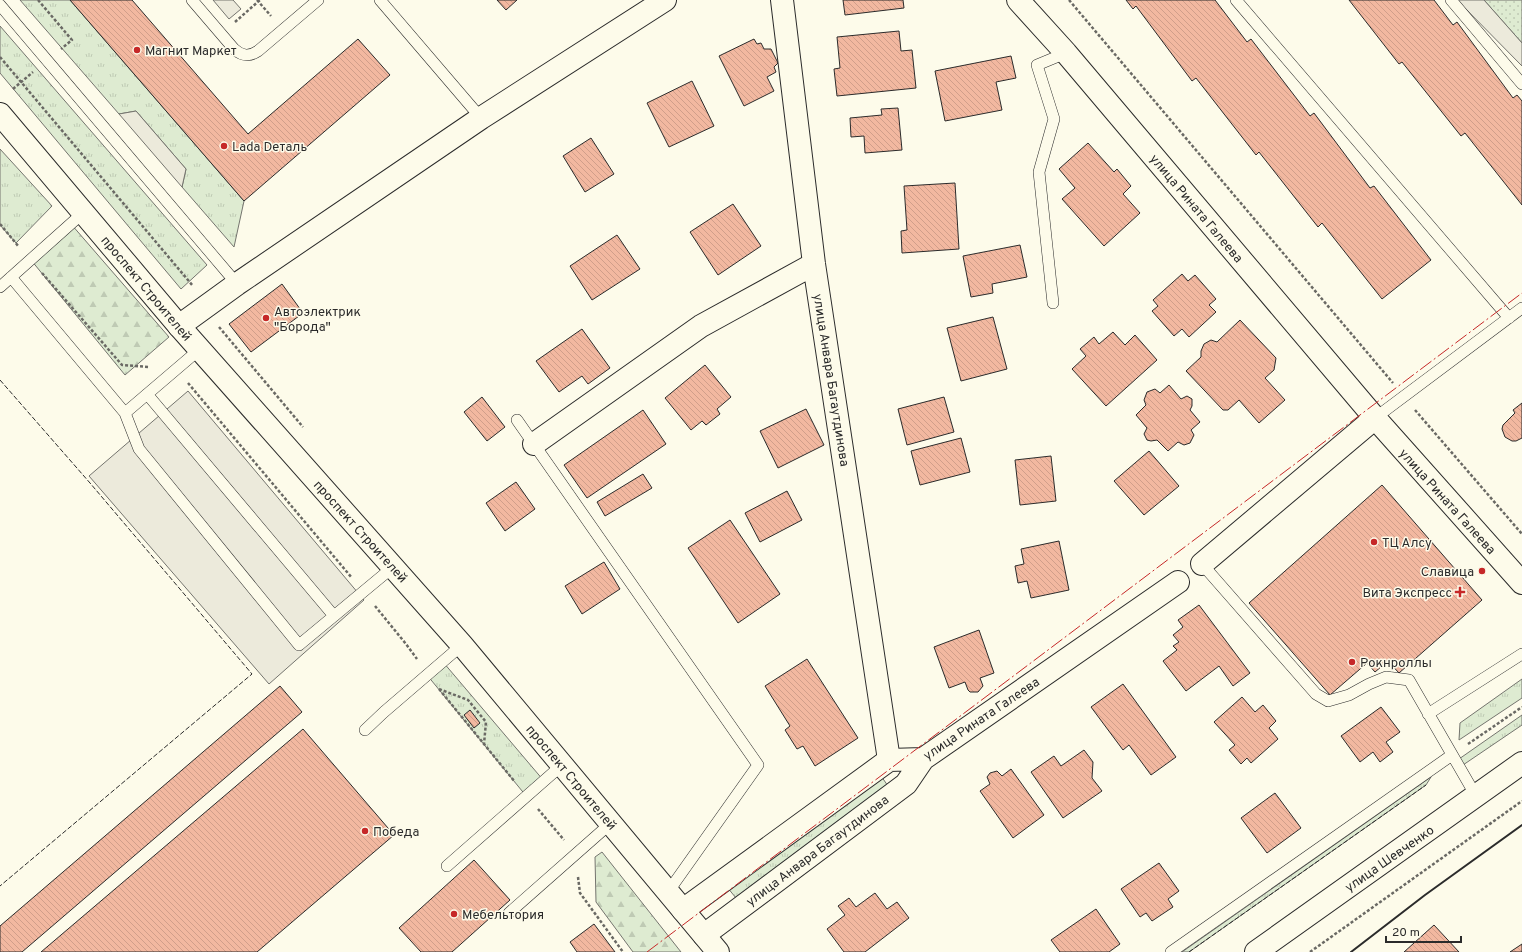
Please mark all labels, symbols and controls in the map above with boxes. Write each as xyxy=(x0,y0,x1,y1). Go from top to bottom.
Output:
place label: Магнит Маркет xyxy=(145,44,237,60)
marker: Магнит Маркет xyxy=(132,45,142,55)
place label: Lada Dеталь xyxy=(232,140,307,156)
marker: Lada Dеталь xyxy=(219,141,229,151)
street label: улица Рината Галеева xyxy=(1145,152,1246,267)
street label: проспект Строителей xyxy=(97,233,194,345)
street label: улица Анвара Багаутдинова xyxy=(808,293,852,468)
place label: Автоэлектрик "Борода" xyxy=(274,305,361,336)
marker: Автоэлектрик "Борода" xyxy=(261,313,271,323)
street label: улица Рината Галеева xyxy=(1395,446,1498,559)
street label: проспект Строителей xyxy=(309,478,410,587)
place label: ТЦ Алсу xyxy=(1382,536,1432,552)
marker: ТЦ Алсу xyxy=(1369,537,1379,547)
place label: Славица xyxy=(1421,565,1474,581)
marker: Славица xyxy=(1477,566,1487,576)
place label: Вита Экспресс xyxy=(1362,586,1452,602)
marker: Вита Экспресс xyxy=(1455,587,1465,597)
place label: Рокнроллы xyxy=(1360,656,1432,672)
marker: Рокнроллы xyxy=(1347,657,1357,667)
street label: улица Рината Галеева xyxy=(921,675,1043,765)
street label: проспект Строителей xyxy=(522,722,619,834)
street label: улица Анвара Багаутдинова xyxy=(744,793,893,911)
street label: улица Шевченко xyxy=(1342,823,1438,896)
place label: Победа xyxy=(373,825,419,841)
marker: Победа xyxy=(360,826,370,836)
place label: Мебельтория xyxy=(462,908,544,924)
marker: Мебельтория xyxy=(449,909,459,919)
scale bar xyxy=(1386,918,1461,944)
text: 20 m xyxy=(1392,925,1420,941)

